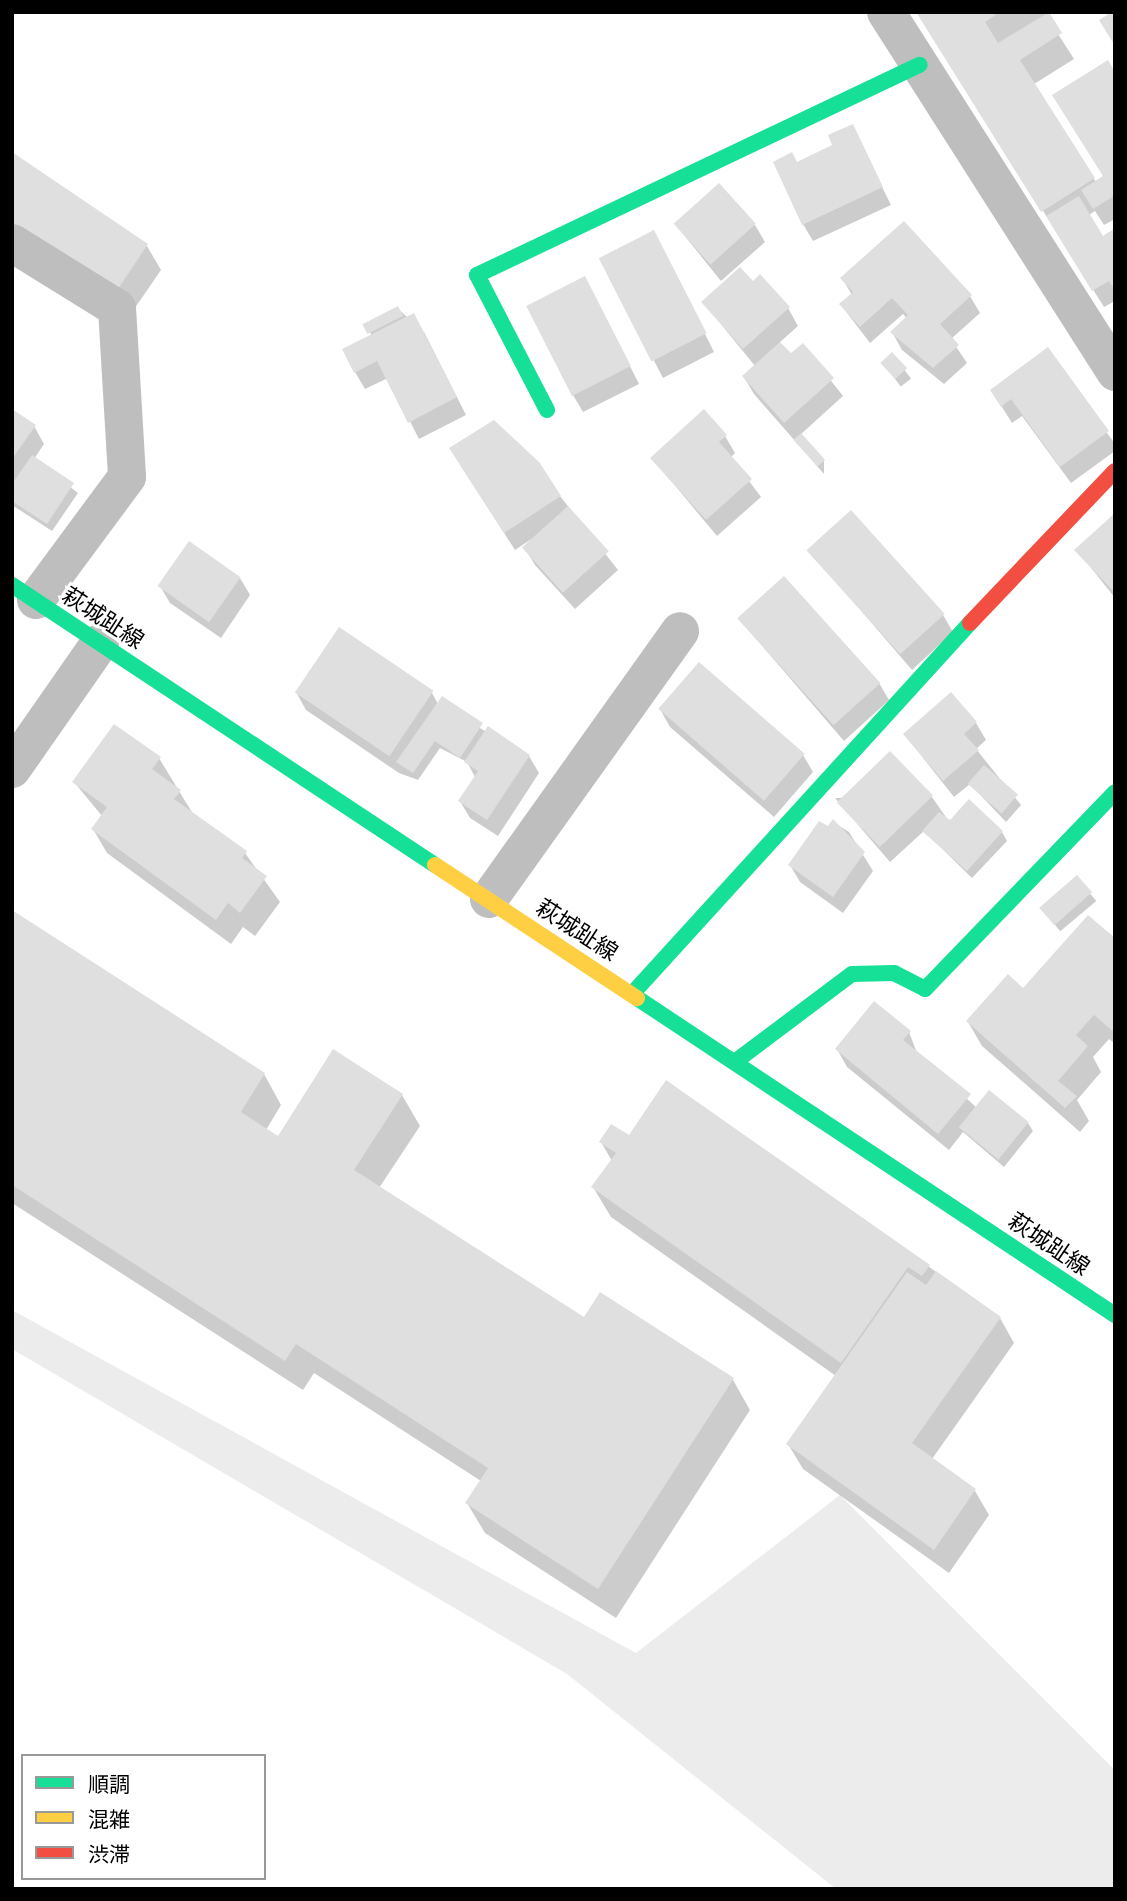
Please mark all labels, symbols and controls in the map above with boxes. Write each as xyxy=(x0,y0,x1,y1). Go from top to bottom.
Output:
street label: 萩城趾線 xyxy=(57,581,149,655)
street label: 萩城趾線 xyxy=(531,893,623,967)
street label: 萩城趾線 xyxy=(1003,1207,1095,1281)
legend xyxy=(21,1754,266,1880)
text: 順調 xyxy=(88,1773,130,1797)
text: 混雑 xyxy=(88,1808,130,1832)
text: 渋滞 xyxy=(88,1843,130,1867)

